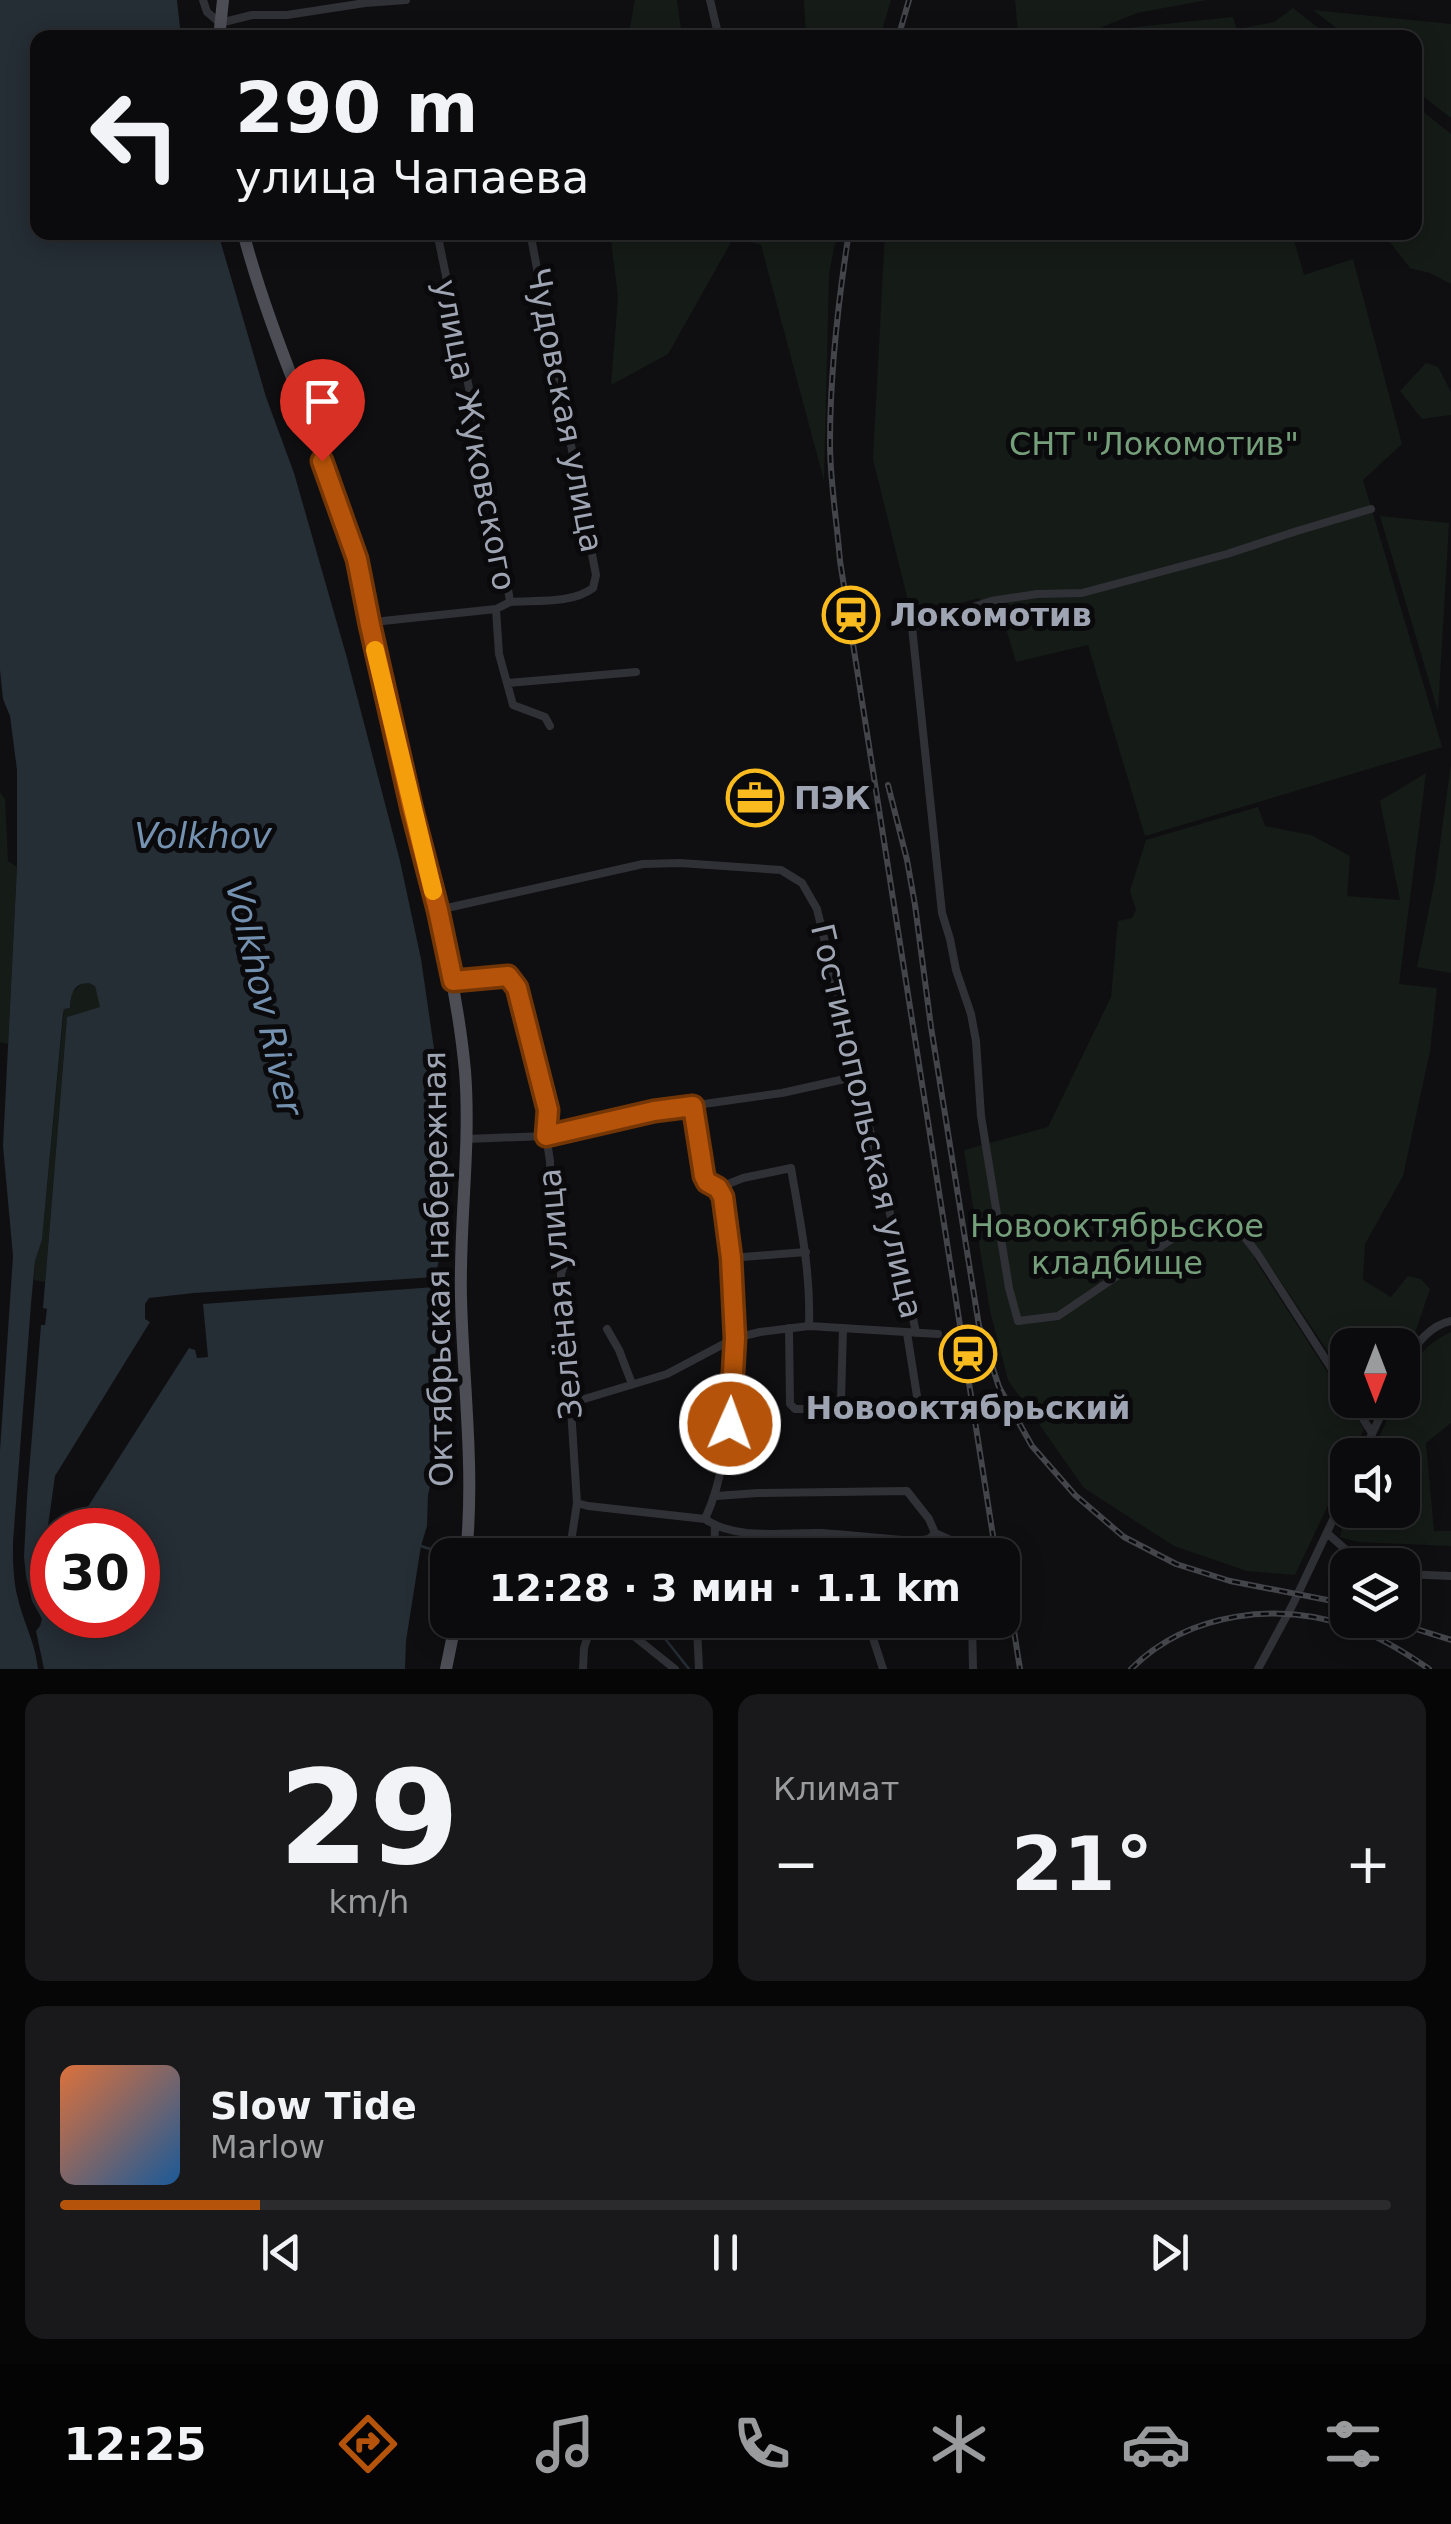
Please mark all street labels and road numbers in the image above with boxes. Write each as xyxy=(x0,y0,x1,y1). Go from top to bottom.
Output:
street label: Чудовская улица xyxy=(519,265,611,555)
street label: улица Жуковского xyxy=(426,276,524,594)
street label: Гостинопольская улица xyxy=(803,920,931,1322)
street label: Октябрьская набережная xyxy=(415,1051,461,1487)
street label: Зелёная улица xyxy=(530,1167,590,1421)

